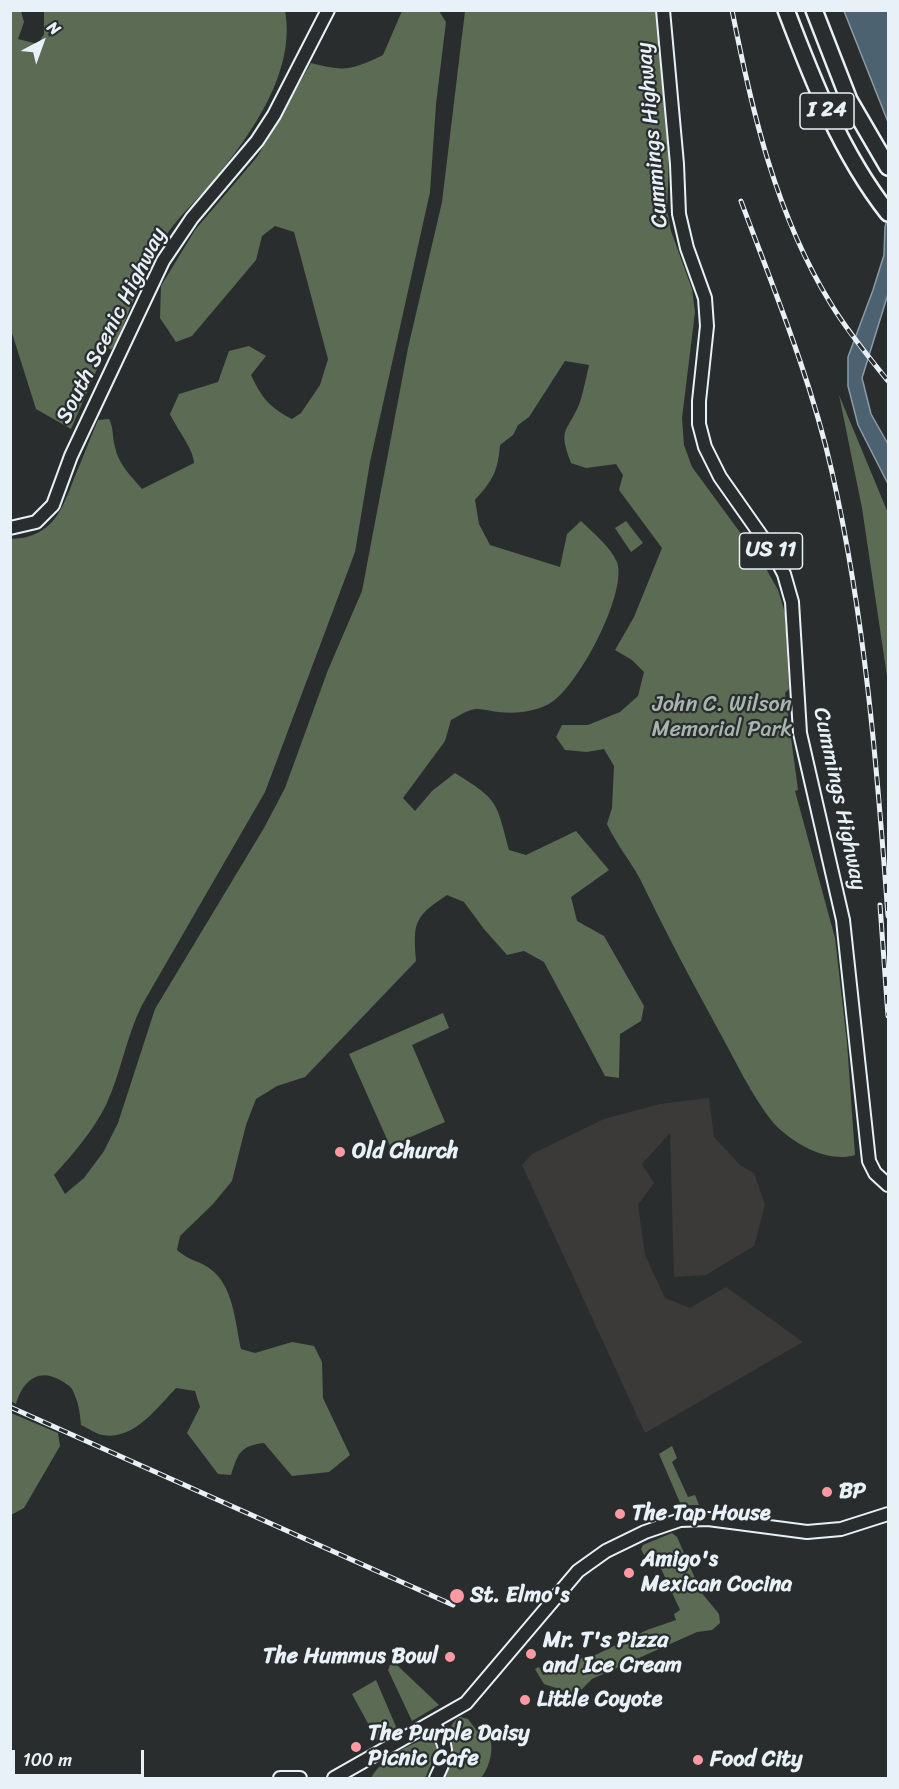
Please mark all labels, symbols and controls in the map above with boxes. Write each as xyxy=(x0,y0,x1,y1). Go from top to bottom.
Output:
north arrow xyxy=(12,12,72,72)
text: N xyxy=(40,13,68,43)
street label: Cummings Highway xyxy=(632,41,674,229)
road number: I 24 xyxy=(800,93,854,129)
street label: South Scenic Highway xyxy=(51,224,173,428)
road number: US 11 xyxy=(740,533,802,569)
park label: John C. Wilson Memorial Park xyxy=(652,692,792,744)
street label: Cummings Highway xyxy=(807,705,871,893)
place label: Old Church xyxy=(352,1139,458,1165)
marker: Old Church xyxy=(333,1145,347,1159)
place label: BP xyxy=(839,1479,866,1505)
marker: BP xyxy=(820,1485,834,1499)
place label: The Tap House xyxy=(632,1501,771,1527)
marker: The Tap House xyxy=(613,1507,627,1521)
place label: Amigo's Mexican Cocina xyxy=(641,1547,792,1598)
marker: Amigo's Mexican Cocina xyxy=(622,1566,636,1580)
place label: St. Elmo's xyxy=(470,1583,570,1609)
marker: St. Elmo's xyxy=(448,1587,466,1605)
place label: Mr. T's Pizza and Ice Cream xyxy=(543,1628,682,1680)
place label: The Hummus Bowl xyxy=(263,1644,438,1670)
marker: Mr. T's Pizza and Ice Cream xyxy=(524,1647,538,1661)
marker: The Hummus Bowl xyxy=(443,1650,457,1664)
place label: Little Coyote xyxy=(537,1687,662,1713)
marker: Little Coyote xyxy=(518,1693,532,1707)
place label: The Purple Daisy Picnic Cafe xyxy=(368,1721,530,1772)
scale bar xyxy=(15,1738,147,1776)
marker: The Purple Daisy Picnic Cafe xyxy=(349,1740,363,1754)
text: 100 m xyxy=(23,1744,72,1776)
place label: Food City xyxy=(710,1747,802,1773)
marker: Food City xyxy=(691,1753,705,1767)

